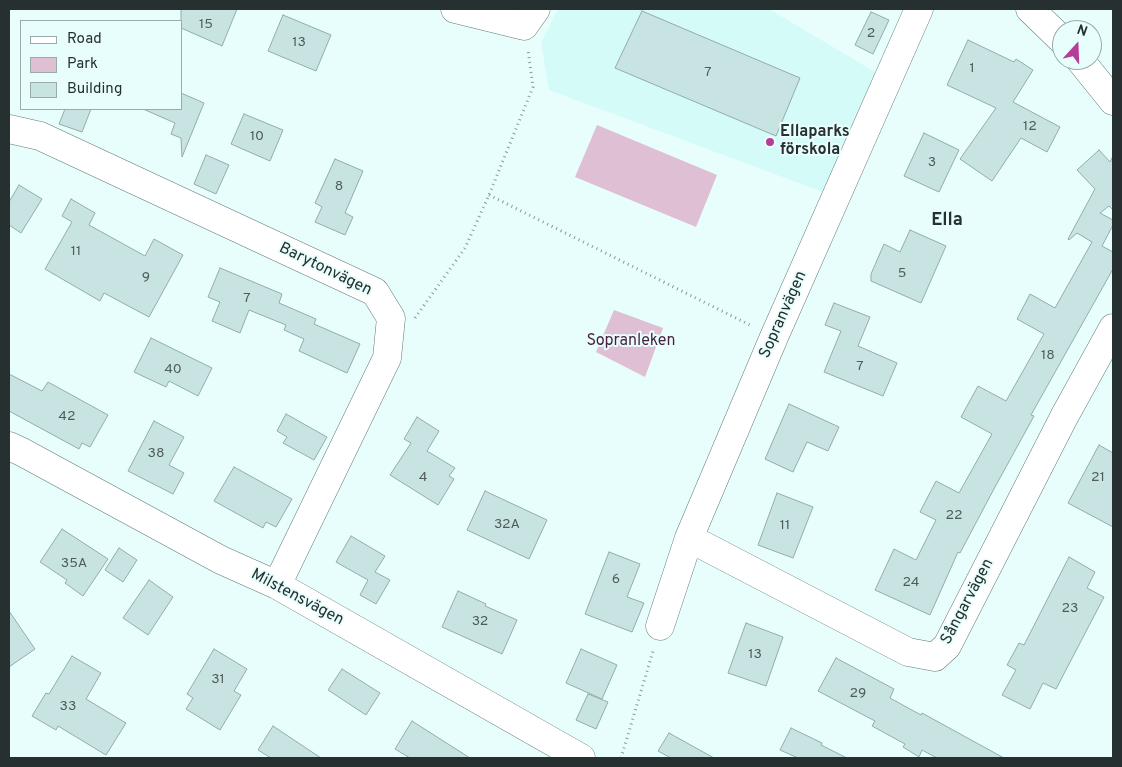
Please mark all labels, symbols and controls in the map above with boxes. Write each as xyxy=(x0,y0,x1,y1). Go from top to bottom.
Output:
house number: 15 xyxy=(199,17,213,33)
legend xyxy=(20,20,182,110)
north arrow xyxy=(1052,20,1102,70)
text: N xyxy=(1074,22,1090,41)
house number: 2 xyxy=(867,26,875,42)
text: Road xyxy=(67,30,102,49)
house number: 13 xyxy=(292,35,306,51)
text: Park xyxy=(67,55,98,74)
house number: 1 xyxy=(969,61,975,77)
house number: 7 xyxy=(704,65,712,81)
text: Building xyxy=(67,80,122,99)
house number: 12 xyxy=(1023,119,1037,135)
place label: Ellaparks förskola xyxy=(780,123,850,161)
house number: 10 xyxy=(250,129,264,145)
marker: Ellaparks förskola xyxy=(764,136,776,148)
house number: 3 xyxy=(928,155,936,171)
house number: 8 xyxy=(335,179,343,195)
district label: Ella xyxy=(931,210,963,232)
street label: Barytonvägen xyxy=(275,239,375,301)
house number: 11 xyxy=(71,244,81,260)
house number: 5 xyxy=(898,266,906,282)
street label: Sopranvägen xyxy=(756,268,812,362)
house number: 9 xyxy=(142,270,150,286)
house number: 7 xyxy=(243,291,251,307)
park label: Sopranleken xyxy=(586,332,676,352)
house number: 18 xyxy=(1041,348,1055,364)
house number: 7 xyxy=(856,359,864,375)
house number: 40 xyxy=(164,362,182,378)
house number: 42 xyxy=(58,409,76,425)
house number: 38 xyxy=(148,446,164,462)
house number: 4 xyxy=(419,470,427,486)
house number: 21 xyxy=(1091,470,1105,486)
house number: 22 xyxy=(945,508,963,524)
house number: 32A xyxy=(494,517,520,533)
house number: 11 xyxy=(780,518,790,534)
house number: 35A xyxy=(61,556,87,572)
street label: Sångarvägen xyxy=(937,556,999,648)
street label: Milstensvägen xyxy=(247,565,347,631)
house number: 6 xyxy=(612,572,620,588)
house number: 24 xyxy=(902,575,920,591)
house number: 23 xyxy=(1062,601,1078,617)
house number: 32 xyxy=(472,614,488,630)
house number: 13 xyxy=(748,647,762,663)
house number: 31 xyxy=(211,672,225,688)
house number: 29 xyxy=(850,686,866,702)
house number: 33 xyxy=(60,699,76,715)

